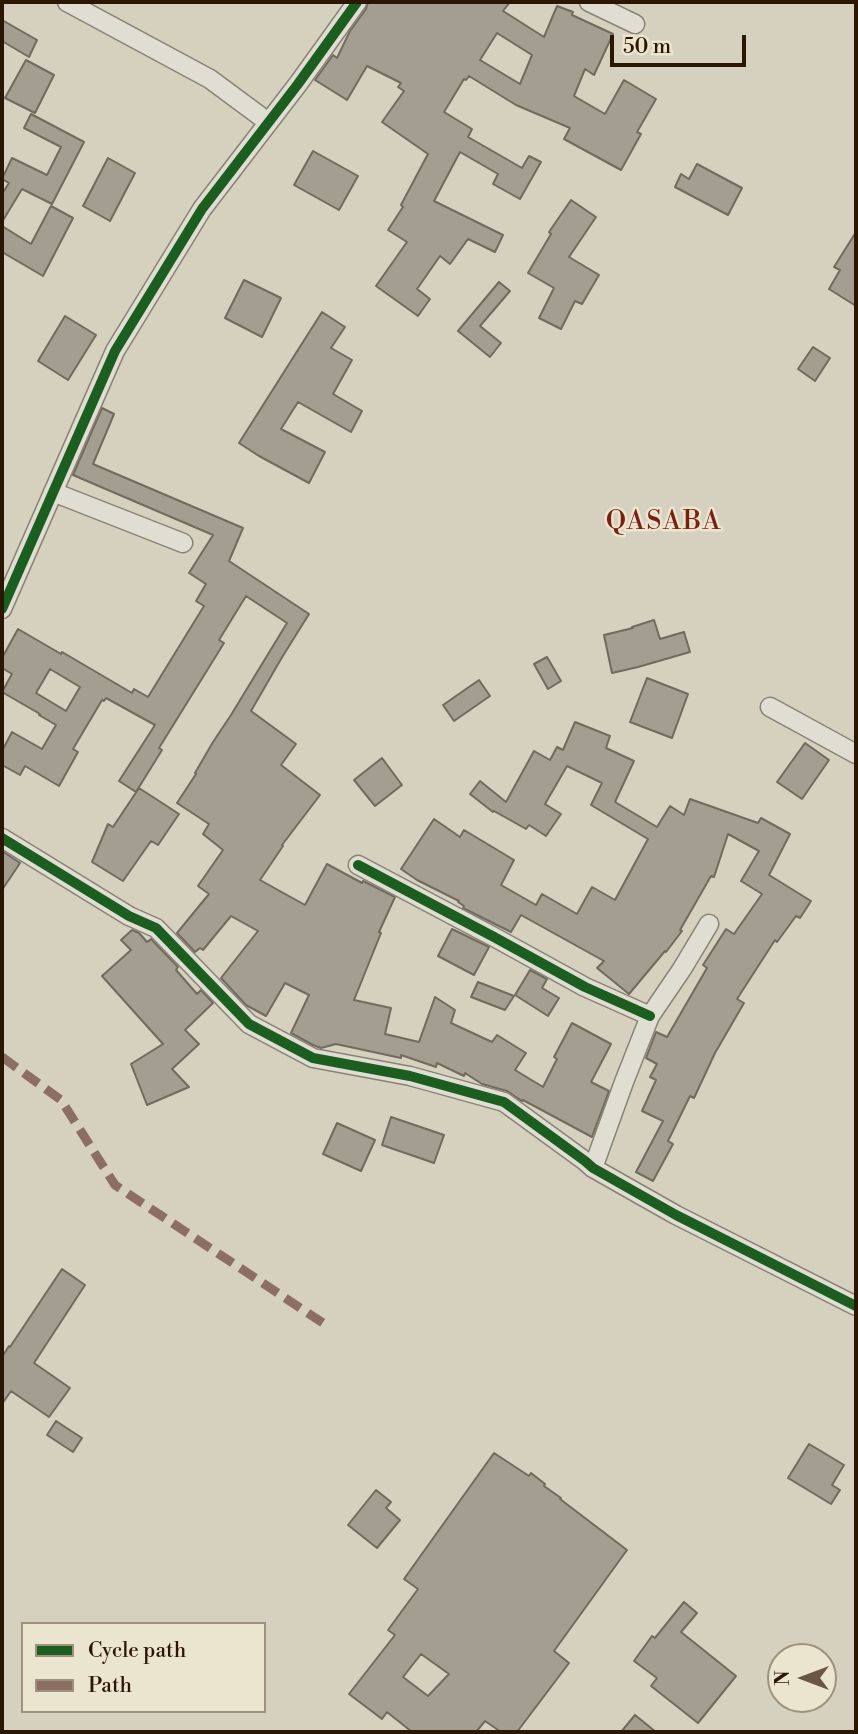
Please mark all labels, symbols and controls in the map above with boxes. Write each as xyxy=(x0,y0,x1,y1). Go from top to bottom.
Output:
scale bar xyxy=(613,21,750,65)
text: 50 m xyxy=(623,34,671,60)
district label: QASABA xyxy=(606,507,722,539)
legend xyxy=(21,1622,266,1713)
text: Cycle path xyxy=(88,1638,186,1664)
north arrow xyxy=(767,1643,837,1713)
text: N xyxy=(771,1670,795,1686)
text: Path xyxy=(88,1673,132,1699)

